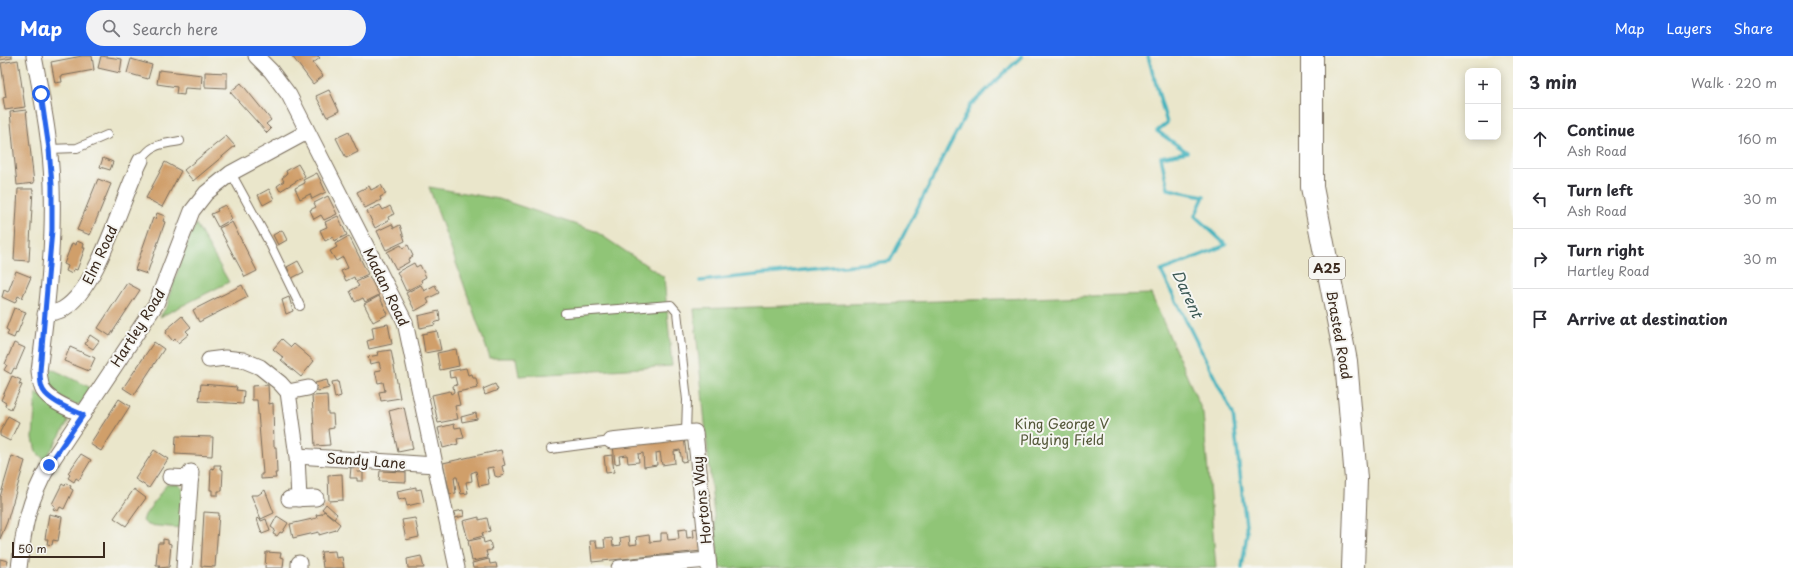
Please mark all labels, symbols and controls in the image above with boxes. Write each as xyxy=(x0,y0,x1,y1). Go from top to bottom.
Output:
search box xyxy=(86,10,366,46)
text: Map xyxy=(20,14,62,42)
icon: search xyxy=(100,17,122,39)
text: Search here xyxy=(132,17,218,40)
text: Map xyxy=(1615,18,1645,39)
text: Layers xyxy=(1667,18,1712,39)
text: Share xyxy=(1734,18,1773,39)
map controls xyxy=(1465,68,1501,140)
button: + xyxy=(1465,68,1501,104)
text: 3 min xyxy=(1529,69,1577,95)
text: Walk · 220 m xyxy=(1691,73,1777,92)
route start xyxy=(32,85,50,103)
button: − xyxy=(1465,104,1501,140)
text: Continue xyxy=(1567,118,1635,141)
icon: ahead xyxy=(1529,128,1551,150)
text: 160 m xyxy=(1738,129,1777,148)
text: Ash Road xyxy=(1567,141,1627,160)
text: Turn left xyxy=(1567,178,1633,201)
icon: left xyxy=(1529,188,1551,210)
text: 30 m xyxy=(1743,189,1777,208)
text: Ash Road xyxy=(1567,201,1627,220)
street label: Elm Road xyxy=(77,222,122,288)
text: Turn right xyxy=(1567,238,1644,261)
street label: Madan Road xyxy=(358,244,415,330)
icon: right xyxy=(1529,248,1551,270)
text: 30 m xyxy=(1743,249,1777,268)
road number: A25 xyxy=(1309,257,1345,279)
text: Hartley Road xyxy=(1567,261,1649,280)
water label: Darent xyxy=(1167,265,1210,323)
street label: Hartley Road xyxy=(105,285,170,371)
street label: Brasted Road xyxy=(1321,289,1358,381)
text: Arrive at destination xyxy=(1567,307,1728,330)
icon: arrive xyxy=(1529,308,1551,330)
park label: King George V Playing Field xyxy=(1015,413,1110,450)
street label: Sandy Lane xyxy=(326,447,406,474)
street label: Hortons Way xyxy=(686,455,717,545)
route end xyxy=(40,456,58,474)
scale bar xyxy=(12,540,105,559)
text: 50 m xyxy=(18,540,47,557)

